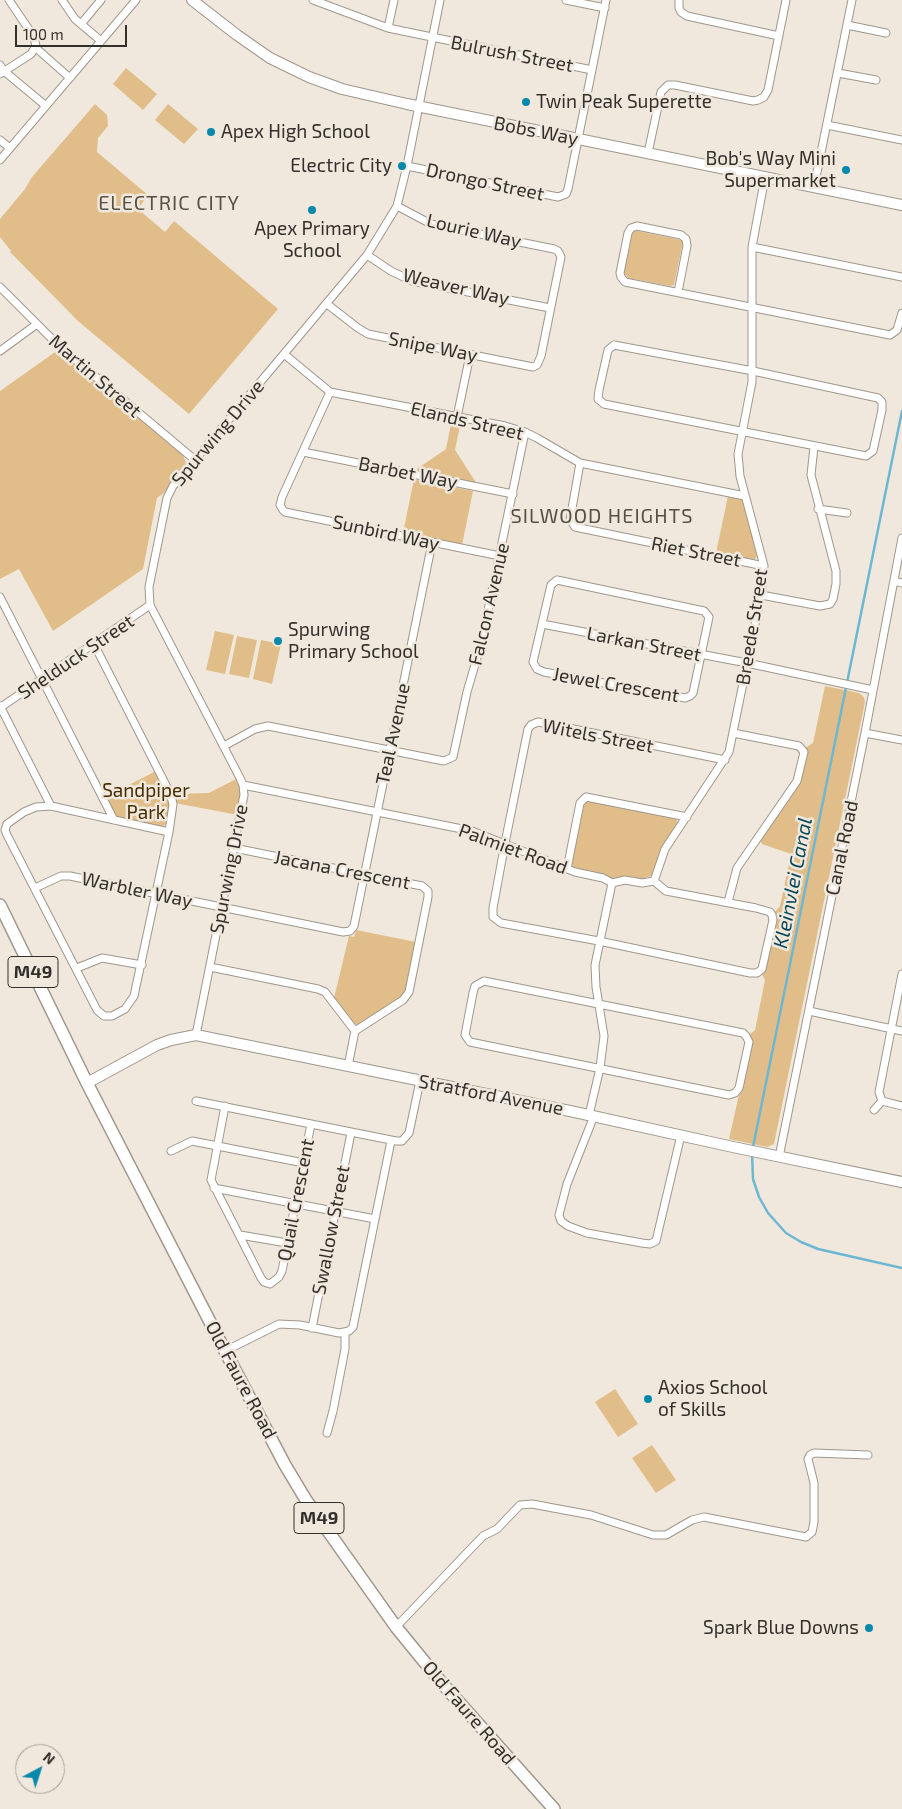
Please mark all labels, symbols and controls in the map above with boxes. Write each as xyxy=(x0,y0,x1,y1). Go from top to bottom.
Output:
scale bar xyxy=(18,15,130,47)
text: 100 m xyxy=(23,25,64,43)
street label: Bulrush Street xyxy=(449,31,575,77)
place label: Twin Peak Superette xyxy=(536,91,712,113)
marker: Twin Peak Superette xyxy=(520,96,532,108)
street label: Bobs Way xyxy=(492,112,580,150)
place label: Apex High School xyxy=(221,121,370,143)
marker: Apex High School xyxy=(205,126,217,138)
place label: Bob's Way Mini Supermarket xyxy=(705,148,836,192)
place label: Electric City xyxy=(290,155,392,177)
street label: Drongo Street xyxy=(424,158,546,206)
marker: Electric City xyxy=(396,160,408,172)
marker: Bob's Way Mini Supermarket xyxy=(840,164,852,176)
district label: ELECTRIC CITY xyxy=(97,191,241,215)
marker: Apex Primary School xyxy=(306,204,318,216)
street label: Lourie Way xyxy=(424,209,524,253)
place label: Apex Primary School xyxy=(254,218,370,262)
street label: Weaver Way xyxy=(401,264,511,310)
street label: Snipe Way xyxy=(387,327,479,367)
street label: Martin Street xyxy=(44,330,146,422)
street label: Spurwing Drive xyxy=(167,375,269,491)
street label: Elands Street xyxy=(408,397,526,445)
street label: Barbet Way xyxy=(356,452,460,494)
district label: SILWOOD HEIGHTS xyxy=(509,504,695,528)
street label: Sunbird Way xyxy=(330,511,442,555)
street label: Riet Street xyxy=(649,532,743,572)
street label: Falcon Avenue xyxy=(464,541,514,667)
street label: Breede Street xyxy=(732,567,772,687)
street label: Shelduck Street xyxy=(14,610,138,704)
place label: Spurwing Primary School xyxy=(288,619,419,663)
street label: Larkan Street xyxy=(585,622,703,666)
marker: Spurwing Primary School xyxy=(272,635,284,647)
street label: Jewel Crescent xyxy=(551,663,681,707)
street label: Teal Avenue xyxy=(371,681,415,787)
street label: Witels Street xyxy=(541,714,655,758)
park label: Sandpiper Park xyxy=(102,780,190,824)
street label: Canal Road xyxy=(821,798,863,898)
street label: Spurwing Drive xyxy=(205,802,253,936)
water label: Kleinvlei Canal xyxy=(769,815,817,951)
street label: Palmiet Road xyxy=(456,819,570,879)
street label: Jacana Crescent xyxy=(272,846,412,894)
street label: Warbler Way xyxy=(80,867,194,913)
road number: M49 xyxy=(8,956,58,988)
street label: Stratford Avenue xyxy=(417,1070,565,1120)
street label: Quail Crescent xyxy=(273,1137,319,1263)
street label: Swallow Street xyxy=(307,1163,355,1297)
street label: Old Faure Road xyxy=(200,1317,282,1443)
place label: Axios School of Skills xyxy=(658,1377,767,1421)
marker: Axios School of Skills xyxy=(642,1393,654,1405)
road number: M49 xyxy=(294,1502,344,1534)
place label: Spark Blue Downs xyxy=(703,1617,859,1639)
marker: Spark Blue Downs xyxy=(863,1622,875,1634)
street label: Old Faure Road xyxy=(418,1656,520,1770)
north arrow xyxy=(15,1744,65,1794)
text: N xyxy=(40,1748,59,1768)

